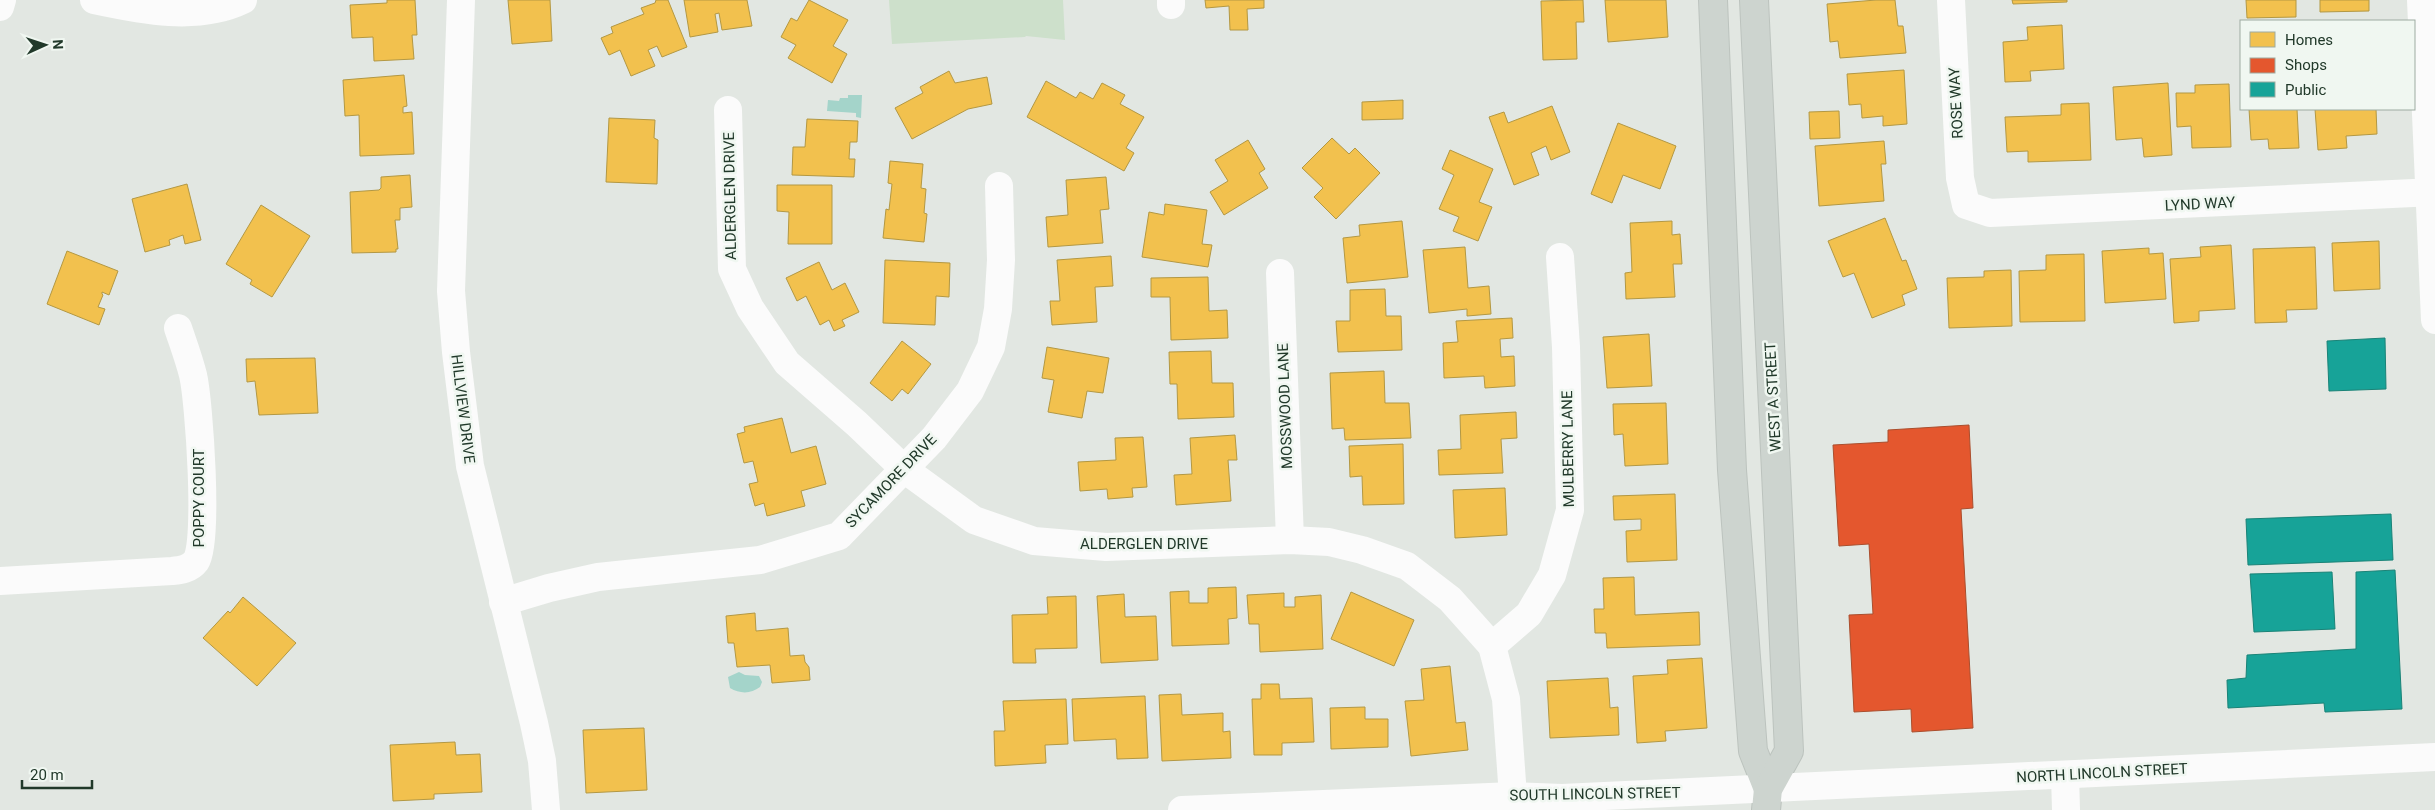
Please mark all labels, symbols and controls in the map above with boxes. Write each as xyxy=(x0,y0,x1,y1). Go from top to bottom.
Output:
north arrow xyxy=(20,20,70,70)
legend xyxy=(2240,20,2415,110)
text: Homes xyxy=(2285,31,2333,49)
text: N xyxy=(50,39,66,50)
text: Shops xyxy=(2285,56,2327,74)
street label: ROSE WAY xyxy=(1945,67,1967,139)
text: Public xyxy=(2285,81,2326,99)
street label: ALDERGLEN DRIVE xyxy=(720,131,740,260)
street label: LYND WAY xyxy=(2164,193,2236,215)
street label: MOSSWOOD LANE xyxy=(1274,342,1296,469)
street label: WEST A STREET xyxy=(1761,342,1785,452)
street label: HILLVIEW DRIVE xyxy=(447,353,479,465)
street label: MULBERRY LANE xyxy=(1558,390,1578,508)
street label: SYCAMORE DRIVE xyxy=(842,430,941,532)
street label: POPPY COURT xyxy=(190,449,208,547)
street label: ALDERGLEN DRIVE xyxy=(1080,535,1208,553)
scale bar xyxy=(22,758,92,790)
street label: NORTH LINCOLN STREET xyxy=(2016,760,2188,786)
text: 20 m xyxy=(30,766,64,784)
street label: SOUTH LINCOLN STREET xyxy=(1509,784,1681,804)

